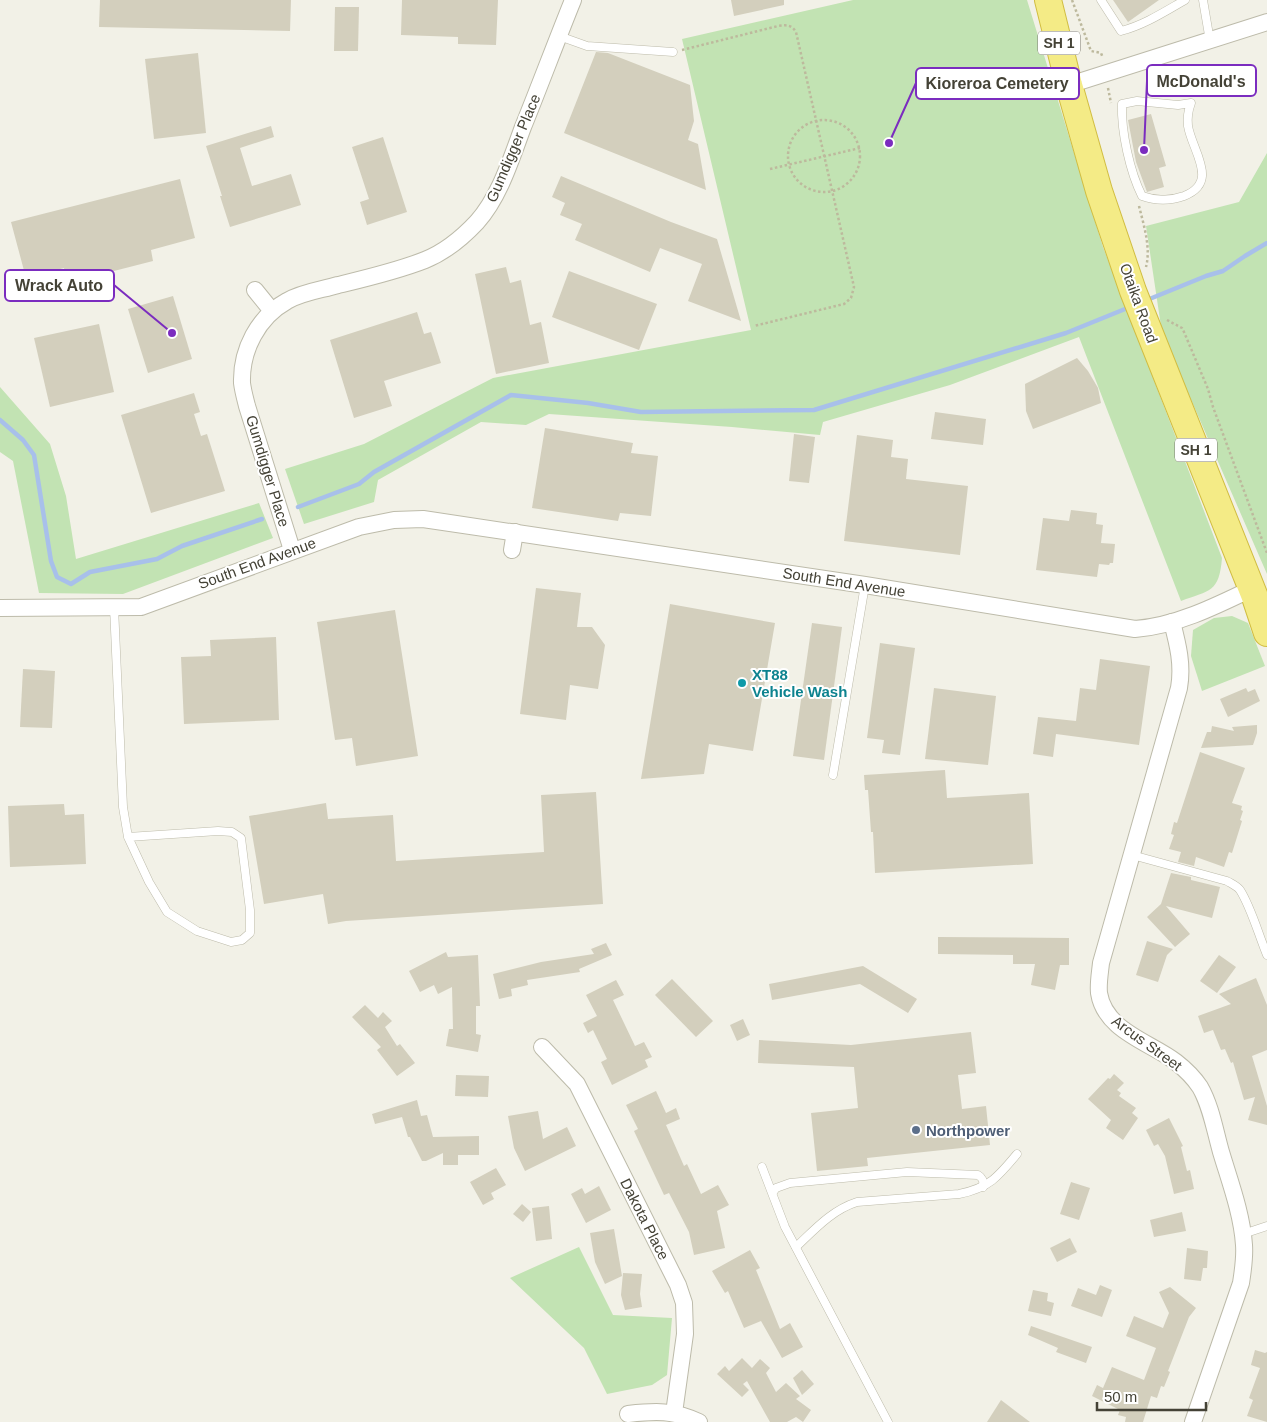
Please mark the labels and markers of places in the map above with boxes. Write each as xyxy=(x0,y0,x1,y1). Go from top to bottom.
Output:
callout: McDonald's xyxy=(1147,65,1256,96)
callout: Kioreroa Cemetery xyxy=(916,68,1079,99)
callout: Wrack Auto xyxy=(5,270,114,301)
place label: XT88 Vehicle Wash xyxy=(752,666,847,700)
marker: XT88 Vehicle Wash xyxy=(736,677,748,689)
place label: Northpower xyxy=(926,1122,1010,1139)
marker: Northpower xyxy=(910,1124,922,1136)

